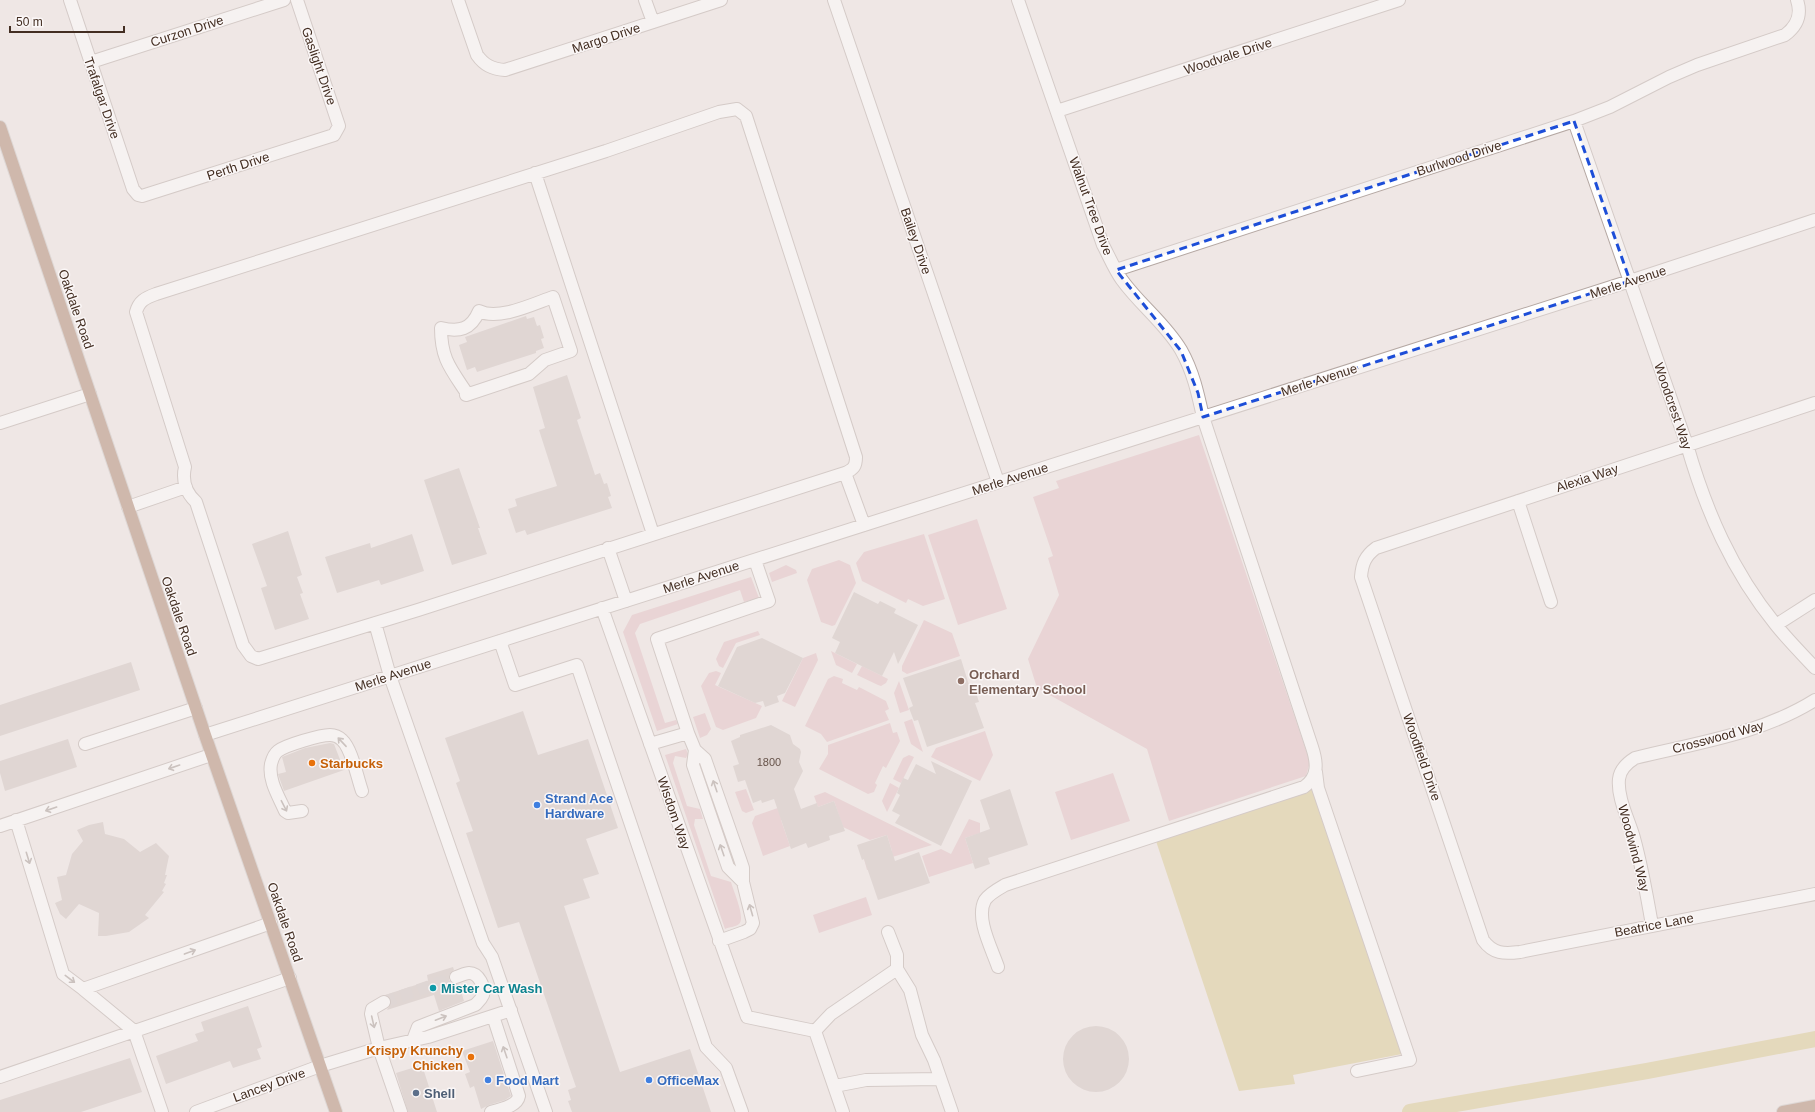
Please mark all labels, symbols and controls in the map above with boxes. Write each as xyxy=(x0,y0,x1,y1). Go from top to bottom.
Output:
scale bar xyxy=(10,8,124,34)
street label: Curzon Drive xyxy=(149,12,225,50)
text: 50 m xyxy=(16,15,43,29)
street label: Margo Drive xyxy=(570,20,642,56)
street label: Gaslight Drive xyxy=(299,25,339,107)
street label: Woodvale Drive xyxy=(1182,35,1274,77)
street label: Trafalgar Drive xyxy=(81,55,123,141)
street label: Burlwood Drive xyxy=(1415,137,1503,179)
street label: Perth Drive xyxy=(205,149,271,183)
street label: Walnut Tree Drive xyxy=(1066,155,1116,257)
street label: Bailey Drive xyxy=(898,206,934,276)
street label: Merle Avenue xyxy=(1588,263,1668,301)
street label: Oakdale Road xyxy=(55,267,97,351)
street label: Merle Avenue xyxy=(1279,361,1359,399)
street label: Woodcrest Way xyxy=(1651,361,1695,452)
street label: Merle Avenue xyxy=(970,460,1050,498)
street label: Alexia Way xyxy=(1554,461,1620,495)
street label: Merle Avenue xyxy=(661,558,741,596)
street label: Oakdale Road xyxy=(158,574,200,658)
street label: Merle Avenue xyxy=(353,656,433,694)
place label: Orchard Elementary School xyxy=(969,667,1086,697)
marker: Orchard Elementary School xyxy=(956,676,966,686)
street label: Woodfield Drive xyxy=(1400,711,1444,803)
street label: Crosswood Way xyxy=(1671,717,1766,756)
one-way arrow xyxy=(338,737,347,747)
place label: Starbucks xyxy=(320,756,383,771)
house number: 1800 xyxy=(757,756,781,768)
marker: Starbucks xyxy=(307,758,317,768)
one-way arrow xyxy=(169,764,181,772)
street label: Wisdom Way xyxy=(655,775,694,852)
one-way arrow xyxy=(711,779,718,792)
place label: Strand Ace Hardware xyxy=(545,791,613,821)
one-way arrow xyxy=(281,800,288,812)
marker: Strand Ace Hardware xyxy=(532,800,542,810)
street label: Woodwind Way xyxy=(1615,803,1653,894)
one-way arrow xyxy=(46,805,58,813)
one-way arrow xyxy=(718,844,726,856)
one-way arrow xyxy=(25,851,32,864)
street label: Oakdale Road xyxy=(264,880,306,964)
one-way arrow xyxy=(747,904,754,917)
street label: Beatrice Lane xyxy=(1613,910,1695,940)
one-way arrow xyxy=(183,947,195,955)
one-way arrow xyxy=(64,975,75,983)
place label: Mister Car Wash xyxy=(441,981,542,996)
marker: Mister Car Wash xyxy=(428,983,438,993)
one-way arrow xyxy=(435,1013,447,1021)
one-way arrow xyxy=(369,1015,377,1028)
place label: Krispy Krunchy Chicken xyxy=(366,1043,464,1073)
one-way arrow xyxy=(501,1046,508,1059)
marker: Krispy Krunchy Chicken xyxy=(466,1052,476,1062)
street label: Lancey Drive xyxy=(231,1065,307,1105)
place label: Food Mart xyxy=(496,1073,559,1088)
place label: OfficeMax xyxy=(657,1073,720,1088)
marker: Food Mart xyxy=(483,1075,493,1085)
marker: OfficeMax xyxy=(644,1075,654,1085)
place label: Shell xyxy=(424,1086,455,1101)
marker: Shell xyxy=(411,1088,421,1098)

